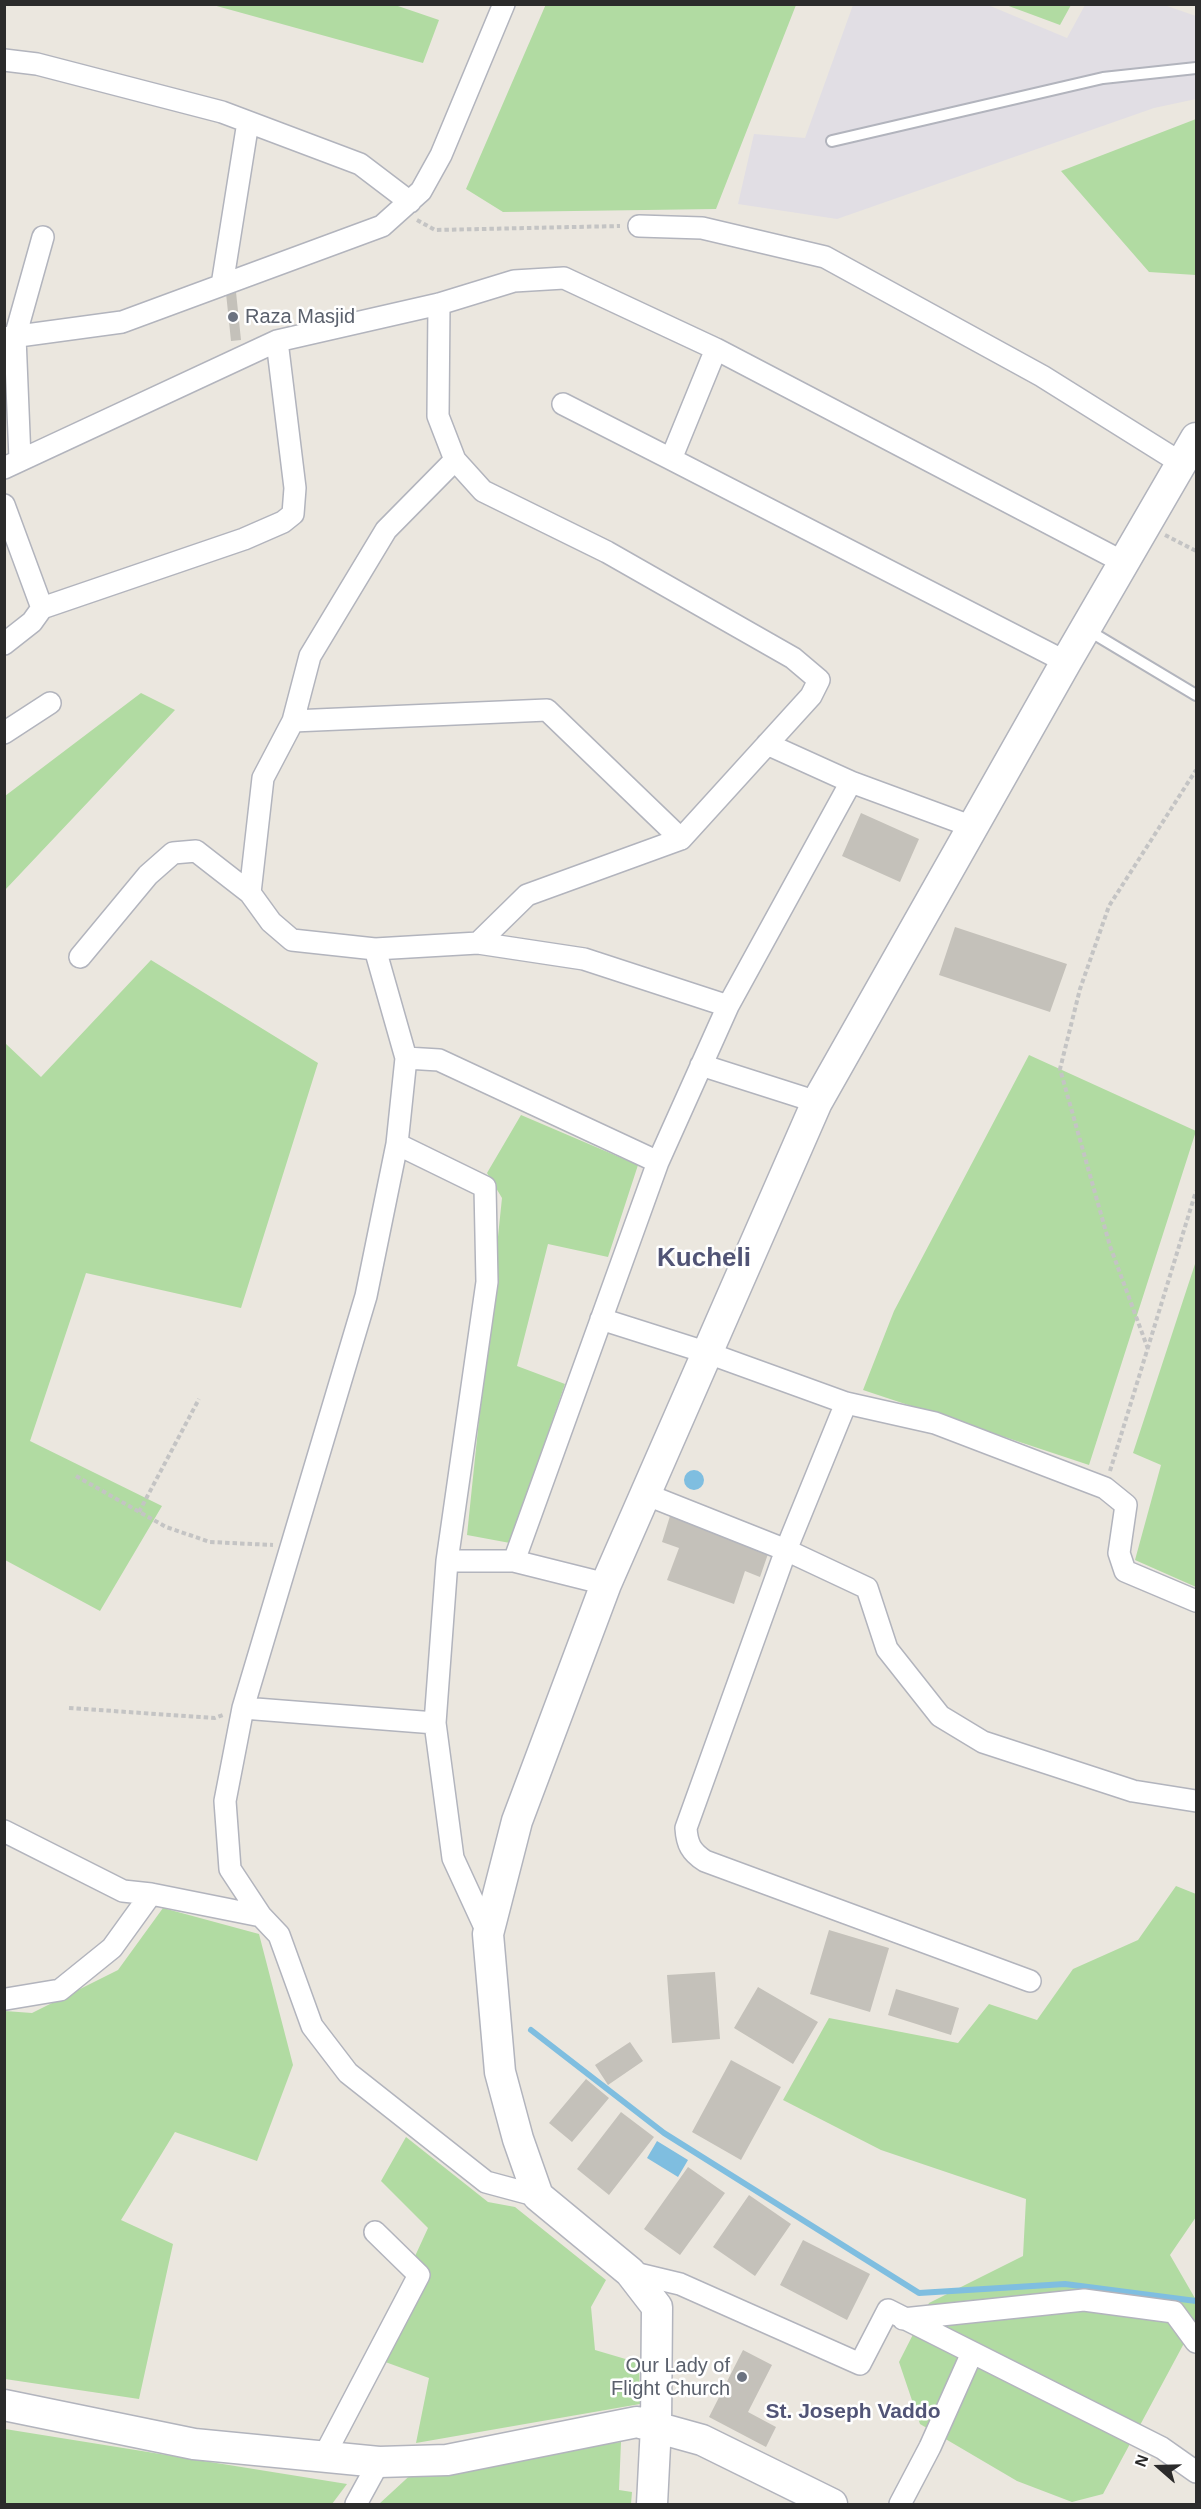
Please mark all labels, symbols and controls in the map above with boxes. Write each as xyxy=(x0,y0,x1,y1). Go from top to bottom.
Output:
place label: Raza Masjid xyxy=(245,305,355,329)
marker: Raza Masjid xyxy=(226,310,240,324)
district label: Kucheli xyxy=(657,1243,751,1275)
place label: Our Lady of Flight Church xyxy=(611,2354,730,2401)
marker: Our Lady of Flight Church xyxy=(735,2370,749,2384)
district label: St. Joseph Vaddo xyxy=(765,2399,941,2425)
north arrow xyxy=(1129,2437,1189,2497)
text: N xyxy=(1132,2452,1152,2469)

